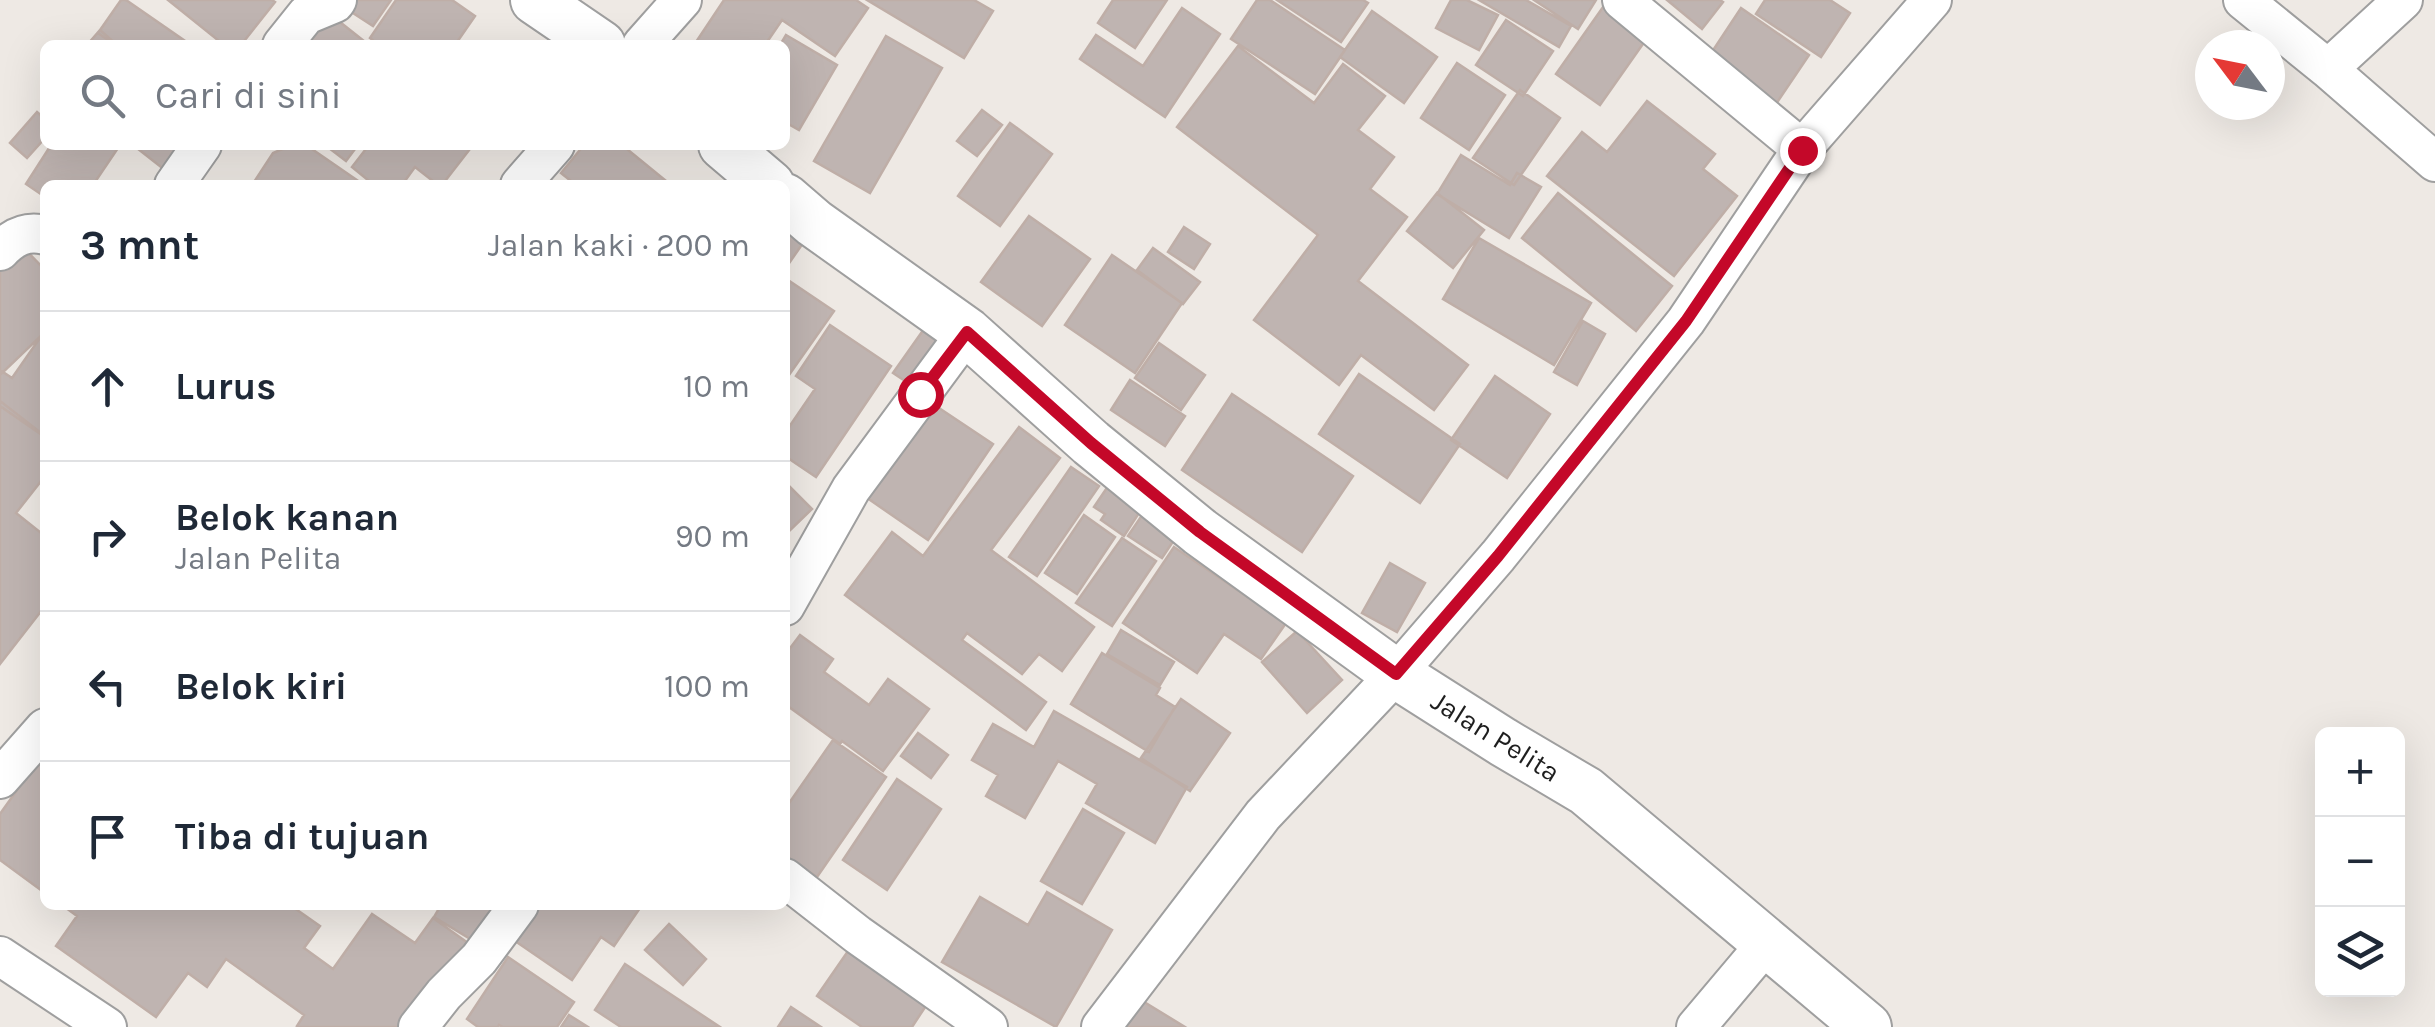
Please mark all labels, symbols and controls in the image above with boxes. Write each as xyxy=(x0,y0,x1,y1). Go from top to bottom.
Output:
north arrow xyxy=(2195,30,2285,120)
search box xyxy=(40,40,790,150)
icon: search xyxy=(75,68,130,123)
text: Cari di sini xyxy=(155,73,342,118)
route end xyxy=(1780,128,1826,174)
text: 3 mnt xyxy=(80,220,199,270)
text: Jalan kaki · 200 m xyxy=(488,227,750,264)
icon: ahead xyxy=(80,359,135,414)
text: Lurus xyxy=(175,364,276,409)
text: 10 m xyxy=(683,368,750,405)
route start xyxy=(898,372,944,418)
text: Belok kanan xyxy=(175,495,399,540)
icon: right xyxy=(80,509,135,564)
text: 90 m xyxy=(675,518,750,555)
text: Jalan Pelita xyxy=(175,540,341,577)
icon: left xyxy=(80,659,135,714)
text: Belok kiri xyxy=(175,664,347,709)
text: 100 m xyxy=(664,668,750,705)
street label: Jalan Pelita xyxy=(1425,684,1566,789)
map controls xyxy=(2315,727,2405,997)
button: + xyxy=(2315,727,2405,817)
icon: arrive xyxy=(80,809,135,864)
text: Tiba di tujuan xyxy=(175,814,430,859)
button: − xyxy=(2315,817,2405,907)
button: layers xyxy=(2315,907,2405,997)

